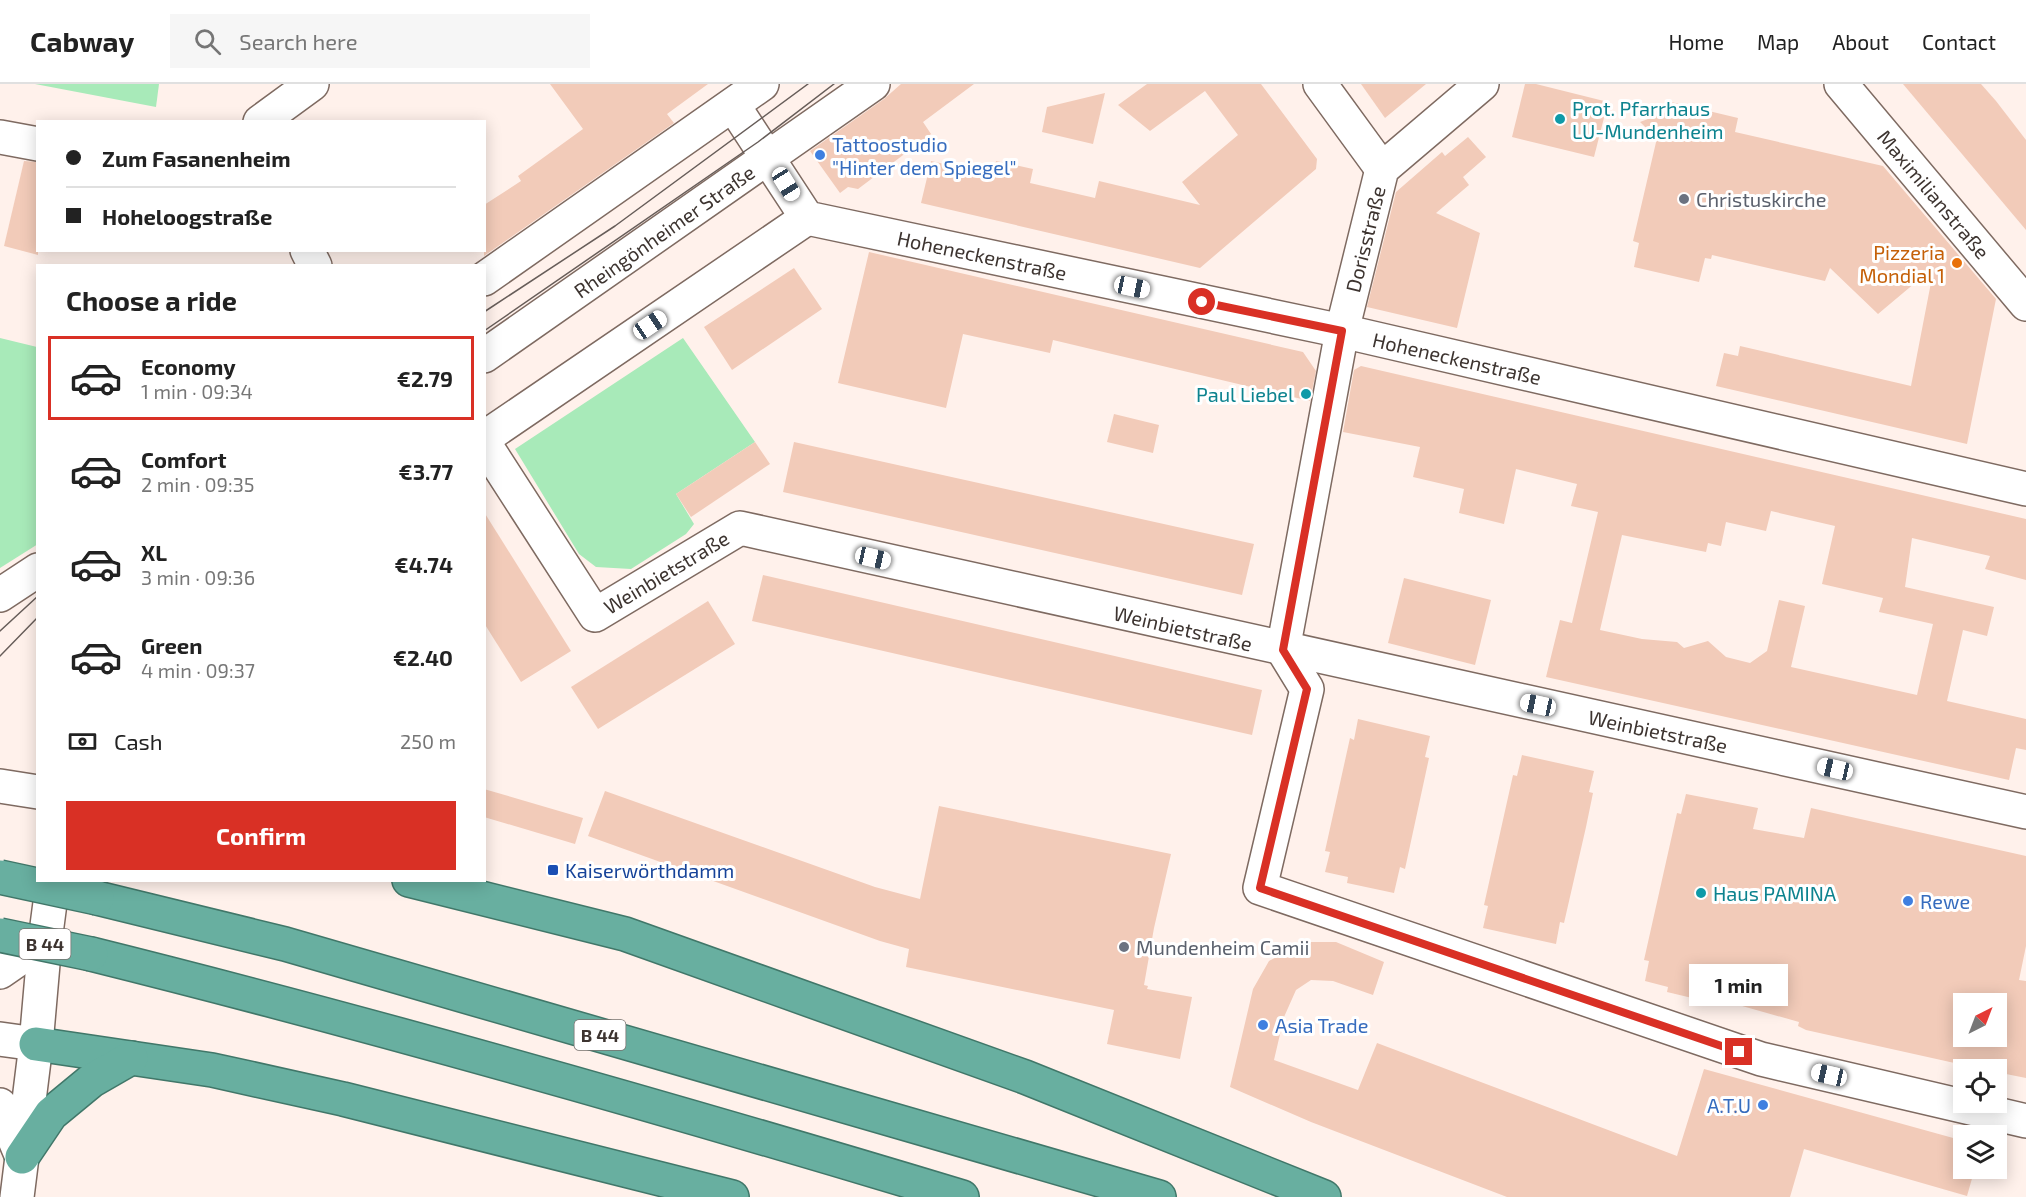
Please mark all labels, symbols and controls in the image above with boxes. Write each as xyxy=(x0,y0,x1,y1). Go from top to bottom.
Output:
search box xyxy=(170,14,590,68)
text: Cabway xyxy=(30,24,134,58)
icon: search xyxy=(191,25,224,58)
text: Search here xyxy=(239,28,357,54)
text: Home xyxy=(1668,29,1724,54)
text: Map xyxy=(1757,29,1799,54)
text: About xyxy=(1832,29,1889,54)
text: Contact xyxy=(1922,29,1996,54)
place label: Prot. Pfarrhaus LU-Mundenheim xyxy=(1572,96,1723,143)
marker: Prot. Pfarrhaus LU-Mundenheim xyxy=(1553,112,1567,126)
street label: Maximilianstraße xyxy=(1873,125,1995,263)
place label: Tattoostudio "Hinter dem Spiegel" xyxy=(832,132,1017,179)
text: Zum Fasanenheim xyxy=(102,145,291,171)
marker: Tattoostudio "Hinter dem Spiegel" xyxy=(813,148,827,162)
street label: Rheingönheimer Straße xyxy=(569,160,759,302)
car xyxy=(769,164,803,204)
street label: Dorisstraße xyxy=(1340,183,1390,295)
place label: Christuskirche xyxy=(1696,187,1826,211)
marker: Christuskirche xyxy=(1677,192,1691,206)
text: Hoheloogstraße xyxy=(102,203,272,229)
street label: Hoheneckenstraße xyxy=(895,225,1069,285)
place label: Pizzeria Mondial 1 xyxy=(1859,240,1945,287)
marker: Pizzeria Mondial 1 xyxy=(1950,256,1964,270)
car xyxy=(1113,274,1151,300)
text: Choose a ride xyxy=(66,284,237,316)
route start xyxy=(1188,288,1215,315)
car xyxy=(630,307,670,343)
street label: Hoheneckenstraße xyxy=(1370,327,1544,389)
icon: car xyxy=(69,351,123,405)
text: Economy xyxy=(141,353,236,379)
text: €2.79 xyxy=(397,365,453,391)
text: 1 min · 09:34 xyxy=(141,379,253,403)
place label: Paul Liebel xyxy=(1196,382,1294,406)
marker: Paul Liebel xyxy=(1299,387,1313,401)
icon: car xyxy=(69,444,123,498)
text: Comfort xyxy=(141,446,226,472)
text: €3.77 xyxy=(399,458,453,484)
text: 2 min · 09:35 xyxy=(141,472,255,496)
street label: Weinbietstraße xyxy=(599,525,733,619)
icon: car xyxy=(69,537,123,591)
text: XL xyxy=(141,539,167,565)
car xyxy=(853,545,893,571)
text: €4.74 xyxy=(395,551,453,577)
text: 3 min · 09:36 xyxy=(141,565,255,589)
street label: Weinbietstraße xyxy=(1111,600,1255,656)
icon: car xyxy=(69,630,123,684)
text: Green xyxy=(141,632,203,658)
text: €2.40 xyxy=(393,644,453,670)
text: 4 min · 09:37 xyxy=(141,658,255,682)
car xyxy=(1519,692,1557,718)
street label: Weinbietstraße xyxy=(1586,705,1730,757)
icon: cash xyxy=(66,725,99,758)
text: Cash xyxy=(114,728,163,754)
text: 250 m xyxy=(400,729,456,753)
car xyxy=(1815,756,1855,782)
button: Confirm xyxy=(66,801,456,870)
place label: Kaiserwörthdamm xyxy=(565,858,734,882)
marker: Kaiserwörthdamm xyxy=(546,863,560,877)
place label: Haus PAMINA xyxy=(1713,881,1837,905)
marker: Haus PAMINA xyxy=(1694,886,1708,900)
place label: Rewe xyxy=(1920,889,1970,913)
marker: Rewe xyxy=(1901,894,1915,908)
road number: B 44 xyxy=(20,929,70,959)
place label: Mundenheim Camii xyxy=(1136,935,1310,959)
marker: Mundenheim Camii xyxy=(1117,940,1131,954)
callout: 1 min xyxy=(1690,965,1788,1007)
text: 1 min xyxy=(1714,973,1763,997)
north arrow xyxy=(1953,993,2007,1047)
map controls xyxy=(1953,993,2007,1179)
place label: Asia Trade xyxy=(1275,1013,1369,1037)
marker: Asia Trade xyxy=(1256,1018,1270,1032)
road number: B 44 xyxy=(574,1020,626,1050)
route end xyxy=(1725,1038,1752,1065)
button: locate xyxy=(1953,1059,2007,1113)
car xyxy=(1809,1062,1849,1088)
place label: A.T.U xyxy=(1707,1093,1751,1117)
marker: A.T.U xyxy=(1756,1098,1770,1112)
button: layers xyxy=(1953,1125,2007,1179)

